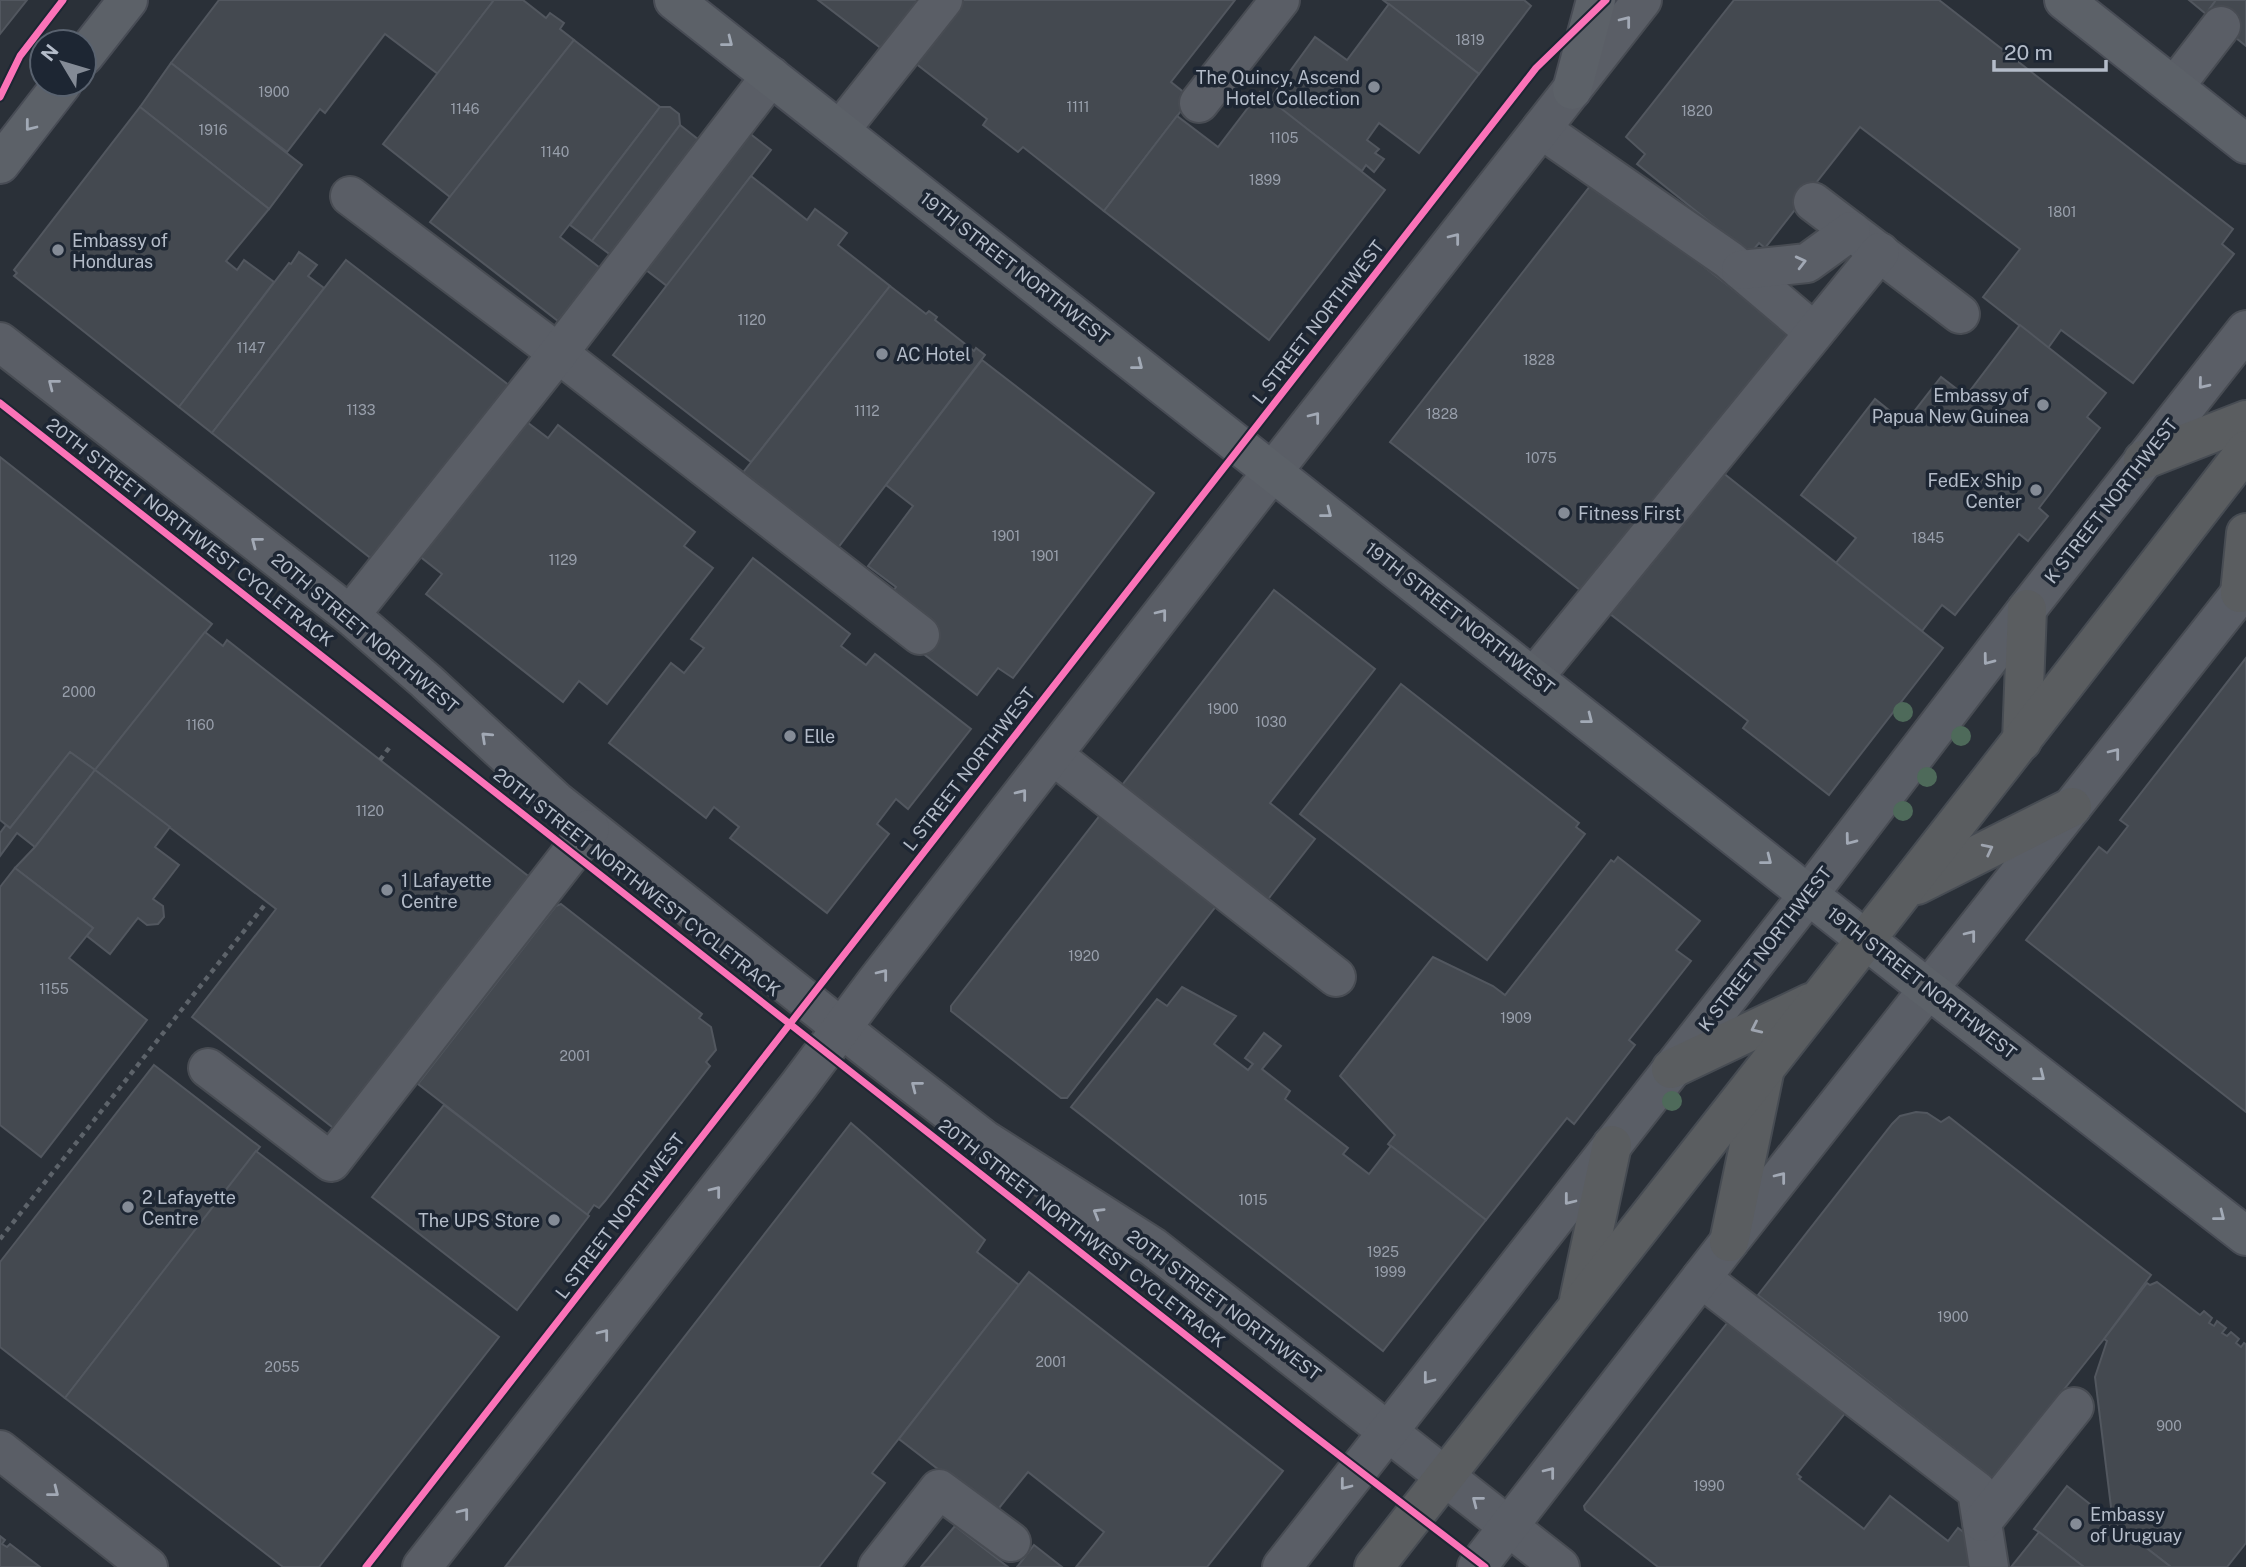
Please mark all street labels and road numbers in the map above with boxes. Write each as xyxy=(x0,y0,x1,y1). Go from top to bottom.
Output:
street label: 19TH STREET NORTHWEST xyxy=(916,188,1114,348)
street label: L STREET NORTHWEST xyxy=(1248,236,1388,408)
street label: 20TH STREET NORTHWEST CYCLETRACK xyxy=(42,414,338,650)
street label: K STREET NORTHWEST xyxy=(2040,414,2182,588)
street label: 19TH STREET NORTHWEST xyxy=(1361,538,1559,698)
street label: 20TH STREET NORTHWEST xyxy=(267,549,463,717)
street label: L STREET NORTHWEST xyxy=(899,683,1039,855)
street label: 20TH STREET NORTHWEST CYCLETRACK xyxy=(489,764,785,1000)
street label: K STREET NORTHWEST xyxy=(1694,862,1836,1036)
street label: 19TH STREET NORTHWEST xyxy=(1823,903,2021,1063)
street label: 20TH STREET NORTHWEST CYCLETRACK xyxy=(934,1114,1230,1352)
street label: L STREET NORTHWEST xyxy=(551,1129,689,1303)
street label: 20TH STREET NORTHWEST xyxy=(1123,1225,1325,1385)

